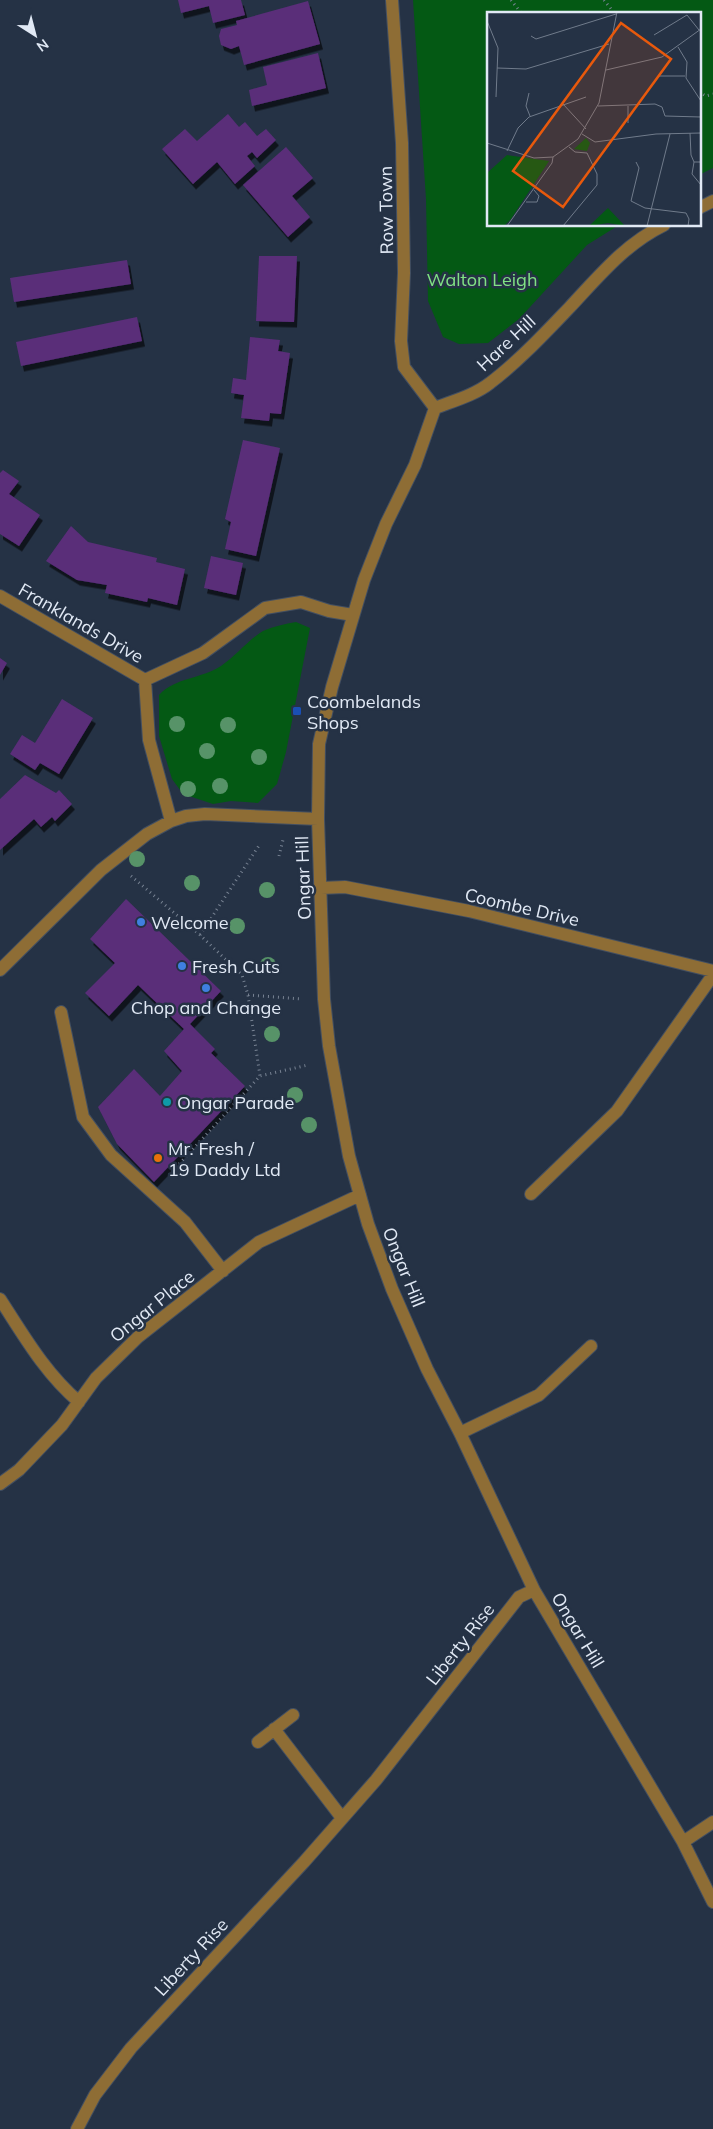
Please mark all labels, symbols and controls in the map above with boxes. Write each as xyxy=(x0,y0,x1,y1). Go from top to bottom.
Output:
north arrow xyxy=(10,10,60,60)
inset map xyxy=(487,12,700,226)
text: N xyxy=(33,35,52,56)
street label: Row Town xyxy=(374,166,398,254)
park label: Walton Leigh xyxy=(427,268,538,291)
street label: Hare Hill xyxy=(472,310,540,376)
street label: Franklands Drive xyxy=(14,578,148,668)
place label: Coombelands Shops xyxy=(307,690,421,734)
marker: Coombelands Shops xyxy=(291,705,303,717)
street label: Ongar Hill xyxy=(290,836,316,920)
street label: Coombe Drive xyxy=(462,883,582,931)
place label: Welcome xyxy=(151,911,229,934)
marker: Welcome xyxy=(135,916,147,928)
place label: Fresh Cuts xyxy=(192,955,280,978)
marker: Fresh Cuts xyxy=(176,960,188,972)
marker: Chop and Change xyxy=(200,982,212,994)
place label: Chop and Change xyxy=(131,996,281,1019)
place label: Ongar Parade xyxy=(177,1091,294,1114)
marker: Ongar Parade xyxy=(161,1096,173,1108)
place label: Mr. Fresh / 19 Daddy Ltd xyxy=(168,1137,281,1181)
marker: Mr. Fresh / 19 Daddy Ltd xyxy=(152,1152,164,1164)
street label: Ongar Hill xyxy=(378,1224,430,1310)
street label: Ongar Place xyxy=(105,1265,199,1347)
street label: Ongar Hill xyxy=(547,1588,609,1672)
street label: Liberty Rise xyxy=(421,1598,499,1690)
street label: Liberty Rise xyxy=(149,1913,233,2001)

